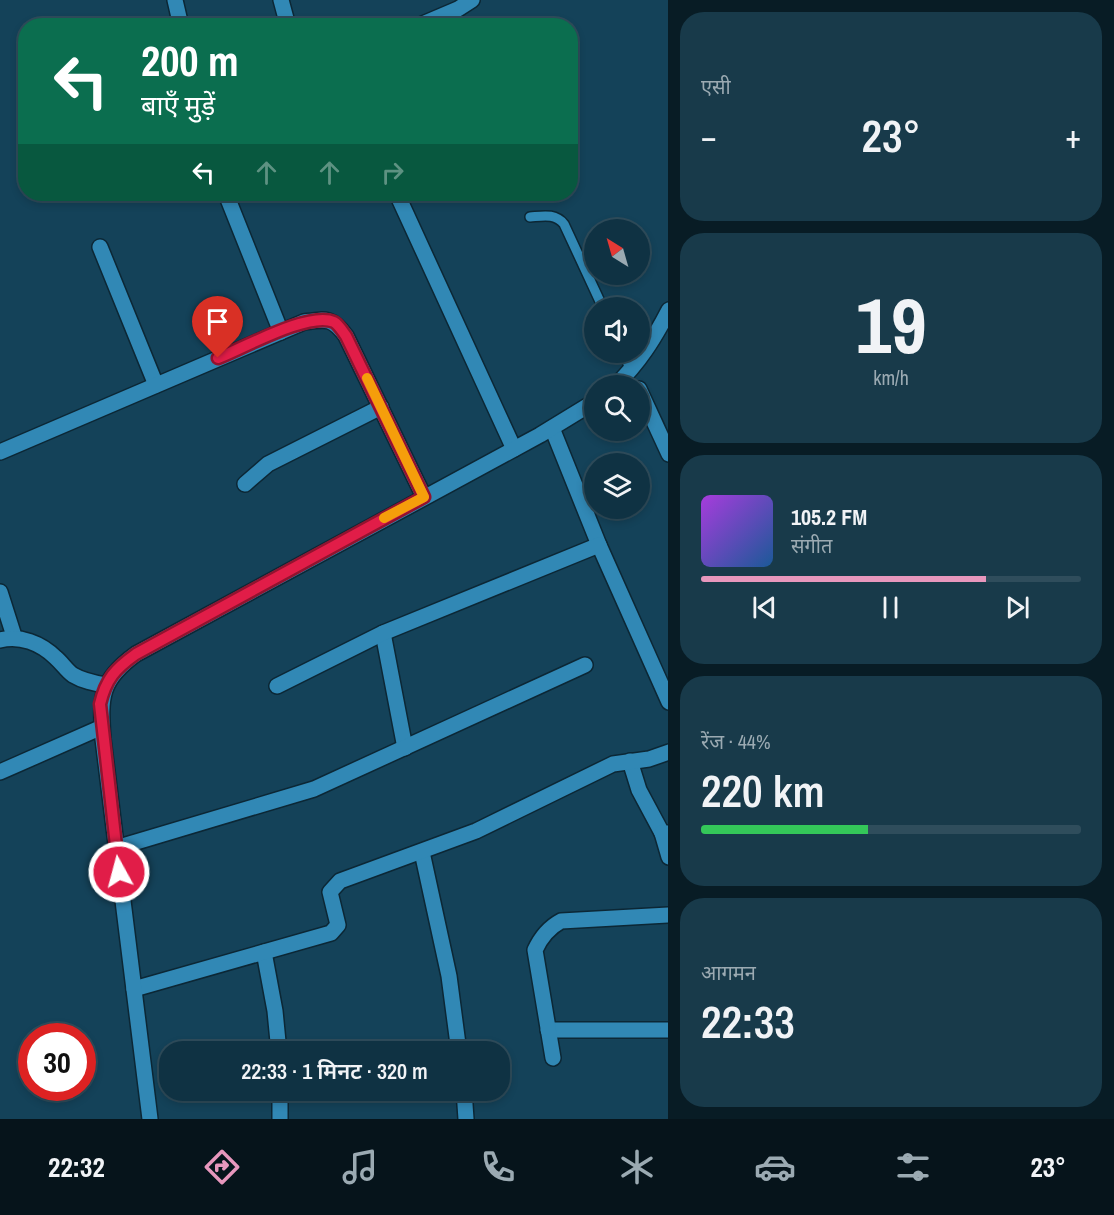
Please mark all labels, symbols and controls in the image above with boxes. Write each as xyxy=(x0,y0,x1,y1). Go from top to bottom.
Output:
text: 200 m xyxy=(141,33,239,89)
icon: left xyxy=(42,42,120,120)
text: एसी xyxy=(701,73,731,100)
text: बाएँ मुड़ें xyxy=(141,87,215,123)
text: 23° xyxy=(861,105,921,166)
text: − xyxy=(701,114,717,158)
text: + xyxy=(1065,114,1081,158)
icon: left xyxy=(187,156,220,189)
icon: ahead xyxy=(250,156,283,189)
icon: ahead xyxy=(313,156,346,189)
icon: right xyxy=(376,156,409,189)
north arrow xyxy=(584,219,650,285)
map controls xyxy=(584,219,650,519)
text: 19 xyxy=(855,272,927,377)
pin xyxy=(192,296,243,358)
button: sound xyxy=(584,297,650,363)
icon: arrive xyxy=(201,305,234,338)
text: km/h xyxy=(873,364,909,391)
button: search xyxy=(584,375,650,441)
button: layers xyxy=(584,453,650,519)
text: 105.2 FM xyxy=(791,502,867,532)
text: संगीत xyxy=(791,532,832,559)
icon: previous xyxy=(748,591,781,624)
icon: pause xyxy=(874,591,907,624)
icon: next xyxy=(1001,591,1034,624)
text: रेंज · 44% xyxy=(701,728,771,755)
text: 220 km xyxy=(701,760,825,821)
position arrow xyxy=(87,840,151,904)
text: आगमन xyxy=(701,959,756,986)
text: 22:33 xyxy=(701,991,795,1052)
speed limit sign: 30 xyxy=(18,1023,96,1101)
text: 22:33 · 1 मिनट · 320 m xyxy=(241,1056,428,1086)
icon: directions xyxy=(201,1146,243,1188)
icon: music xyxy=(339,1146,381,1188)
icon: phone xyxy=(477,1146,519,1188)
icon: climate xyxy=(616,1146,658,1188)
icon: car xyxy=(754,1146,796,1188)
icon: filters xyxy=(892,1146,934,1188)
text: 22:32 xyxy=(48,1149,105,1185)
text: 23° xyxy=(1030,1149,1066,1185)

